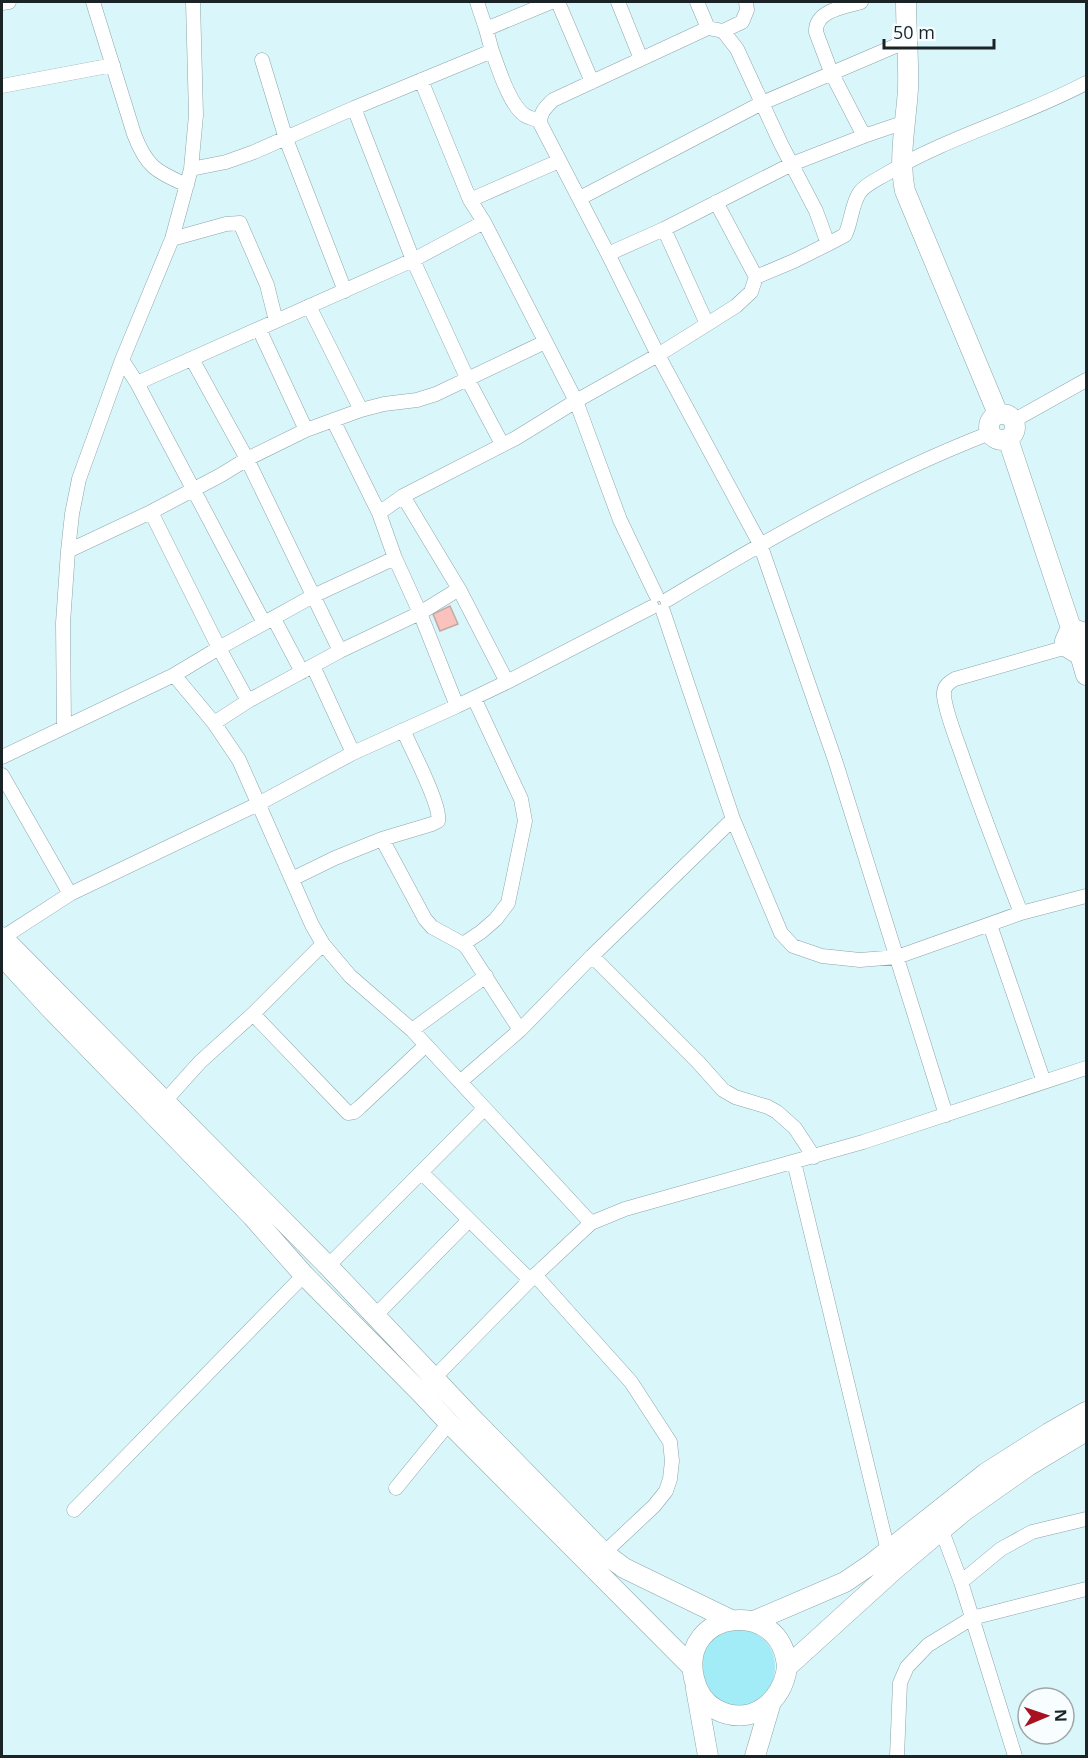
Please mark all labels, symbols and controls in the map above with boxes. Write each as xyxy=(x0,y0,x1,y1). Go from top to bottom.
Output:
scale bar xyxy=(884,12,994,50)
text: 50 m xyxy=(893,20,935,44)
north arrow xyxy=(1016,1686,1076,1746)
text: N xyxy=(1050,1709,1072,1722)

